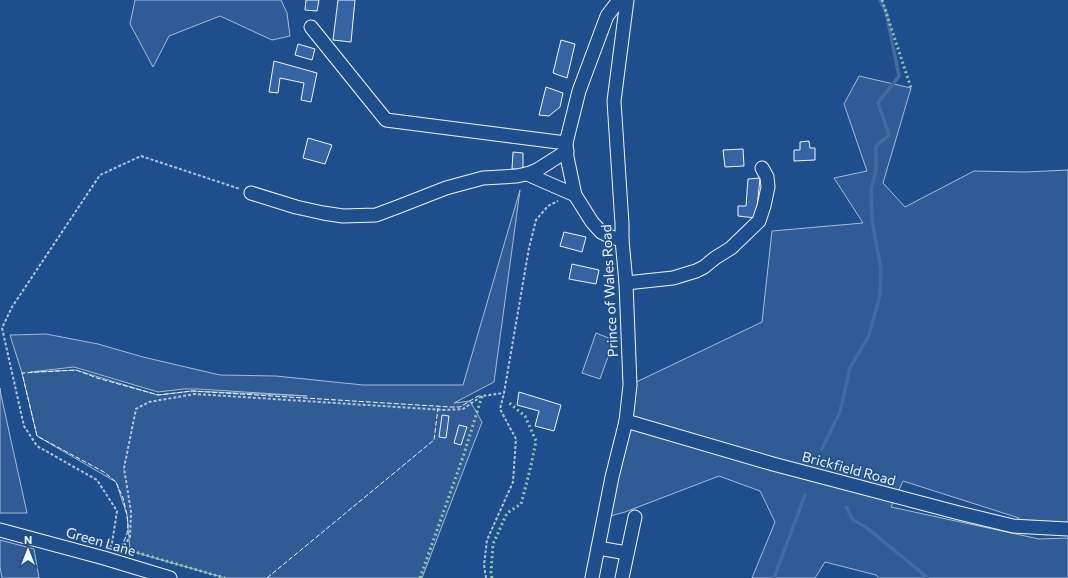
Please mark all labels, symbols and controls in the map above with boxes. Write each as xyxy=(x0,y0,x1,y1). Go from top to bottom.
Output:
street label: Prince of Wales Road xyxy=(597,224,621,358)
street label: Brickfield Road xyxy=(800,447,898,489)
street label: Green Lane xyxy=(64,523,138,559)
north arrow xyxy=(8,530,48,570)
text: N xyxy=(24,533,32,546)

